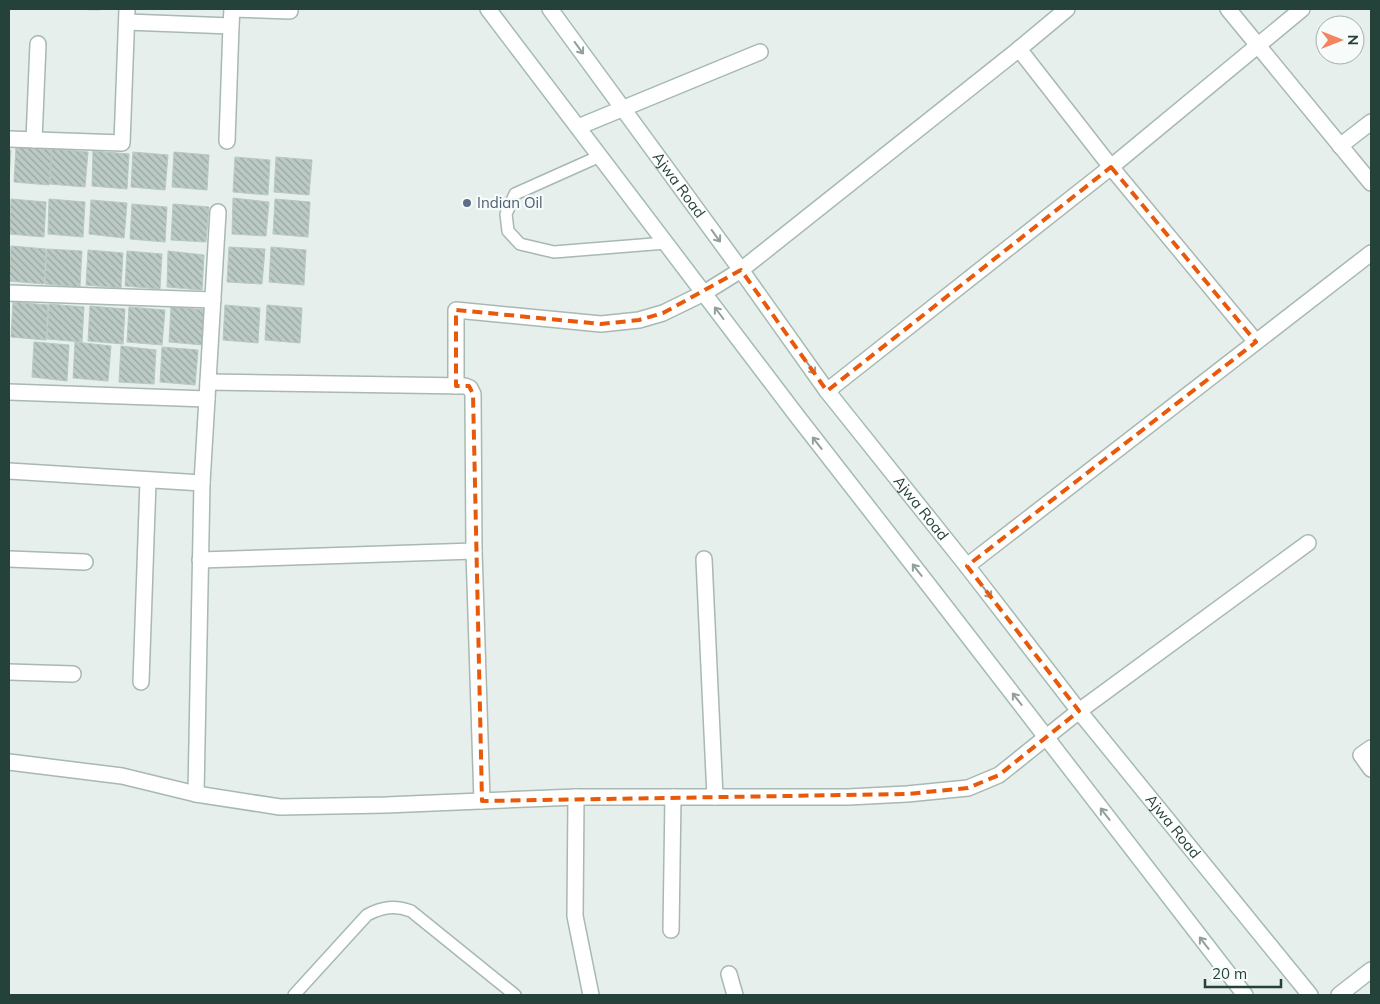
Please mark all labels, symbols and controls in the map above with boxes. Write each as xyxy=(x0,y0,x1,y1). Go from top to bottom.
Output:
north arrow xyxy=(1315,15,1365,65)
text: N xyxy=(1344,35,1362,45)
one-way arrow xyxy=(574,41,584,55)
street label: Ajwa Road xyxy=(649,148,710,221)
place label: Indian Oil xyxy=(477,193,543,212)
marker: Indian Oil xyxy=(461,197,473,209)
one-way arrow xyxy=(711,229,721,243)
one-way arrow xyxy=(714,307,725,320)
one-way arrow xyxy=(806,361,816,375)
one-way arrow xyxy=(812,436,823,449)
street label: Ajwa Road xyxy=(890,472,953,544)
one-way arrow xyxy=(912,564,923,577)
one-way arrow xyxy=(982,585,992,599)
one-way arrow xyxy=(1011,693,1022,706)
street label: Ajwa Road xyxy=(1142,790,1205,862)
one-way arrow xyxy=(1100,807,1110,821)
one-way arrow xyxy=(1199,936,1209,950)
scale bar xyxy=(1205,956,1281,988)
text: 20 m xyxy=(1212,964,1247,983)

